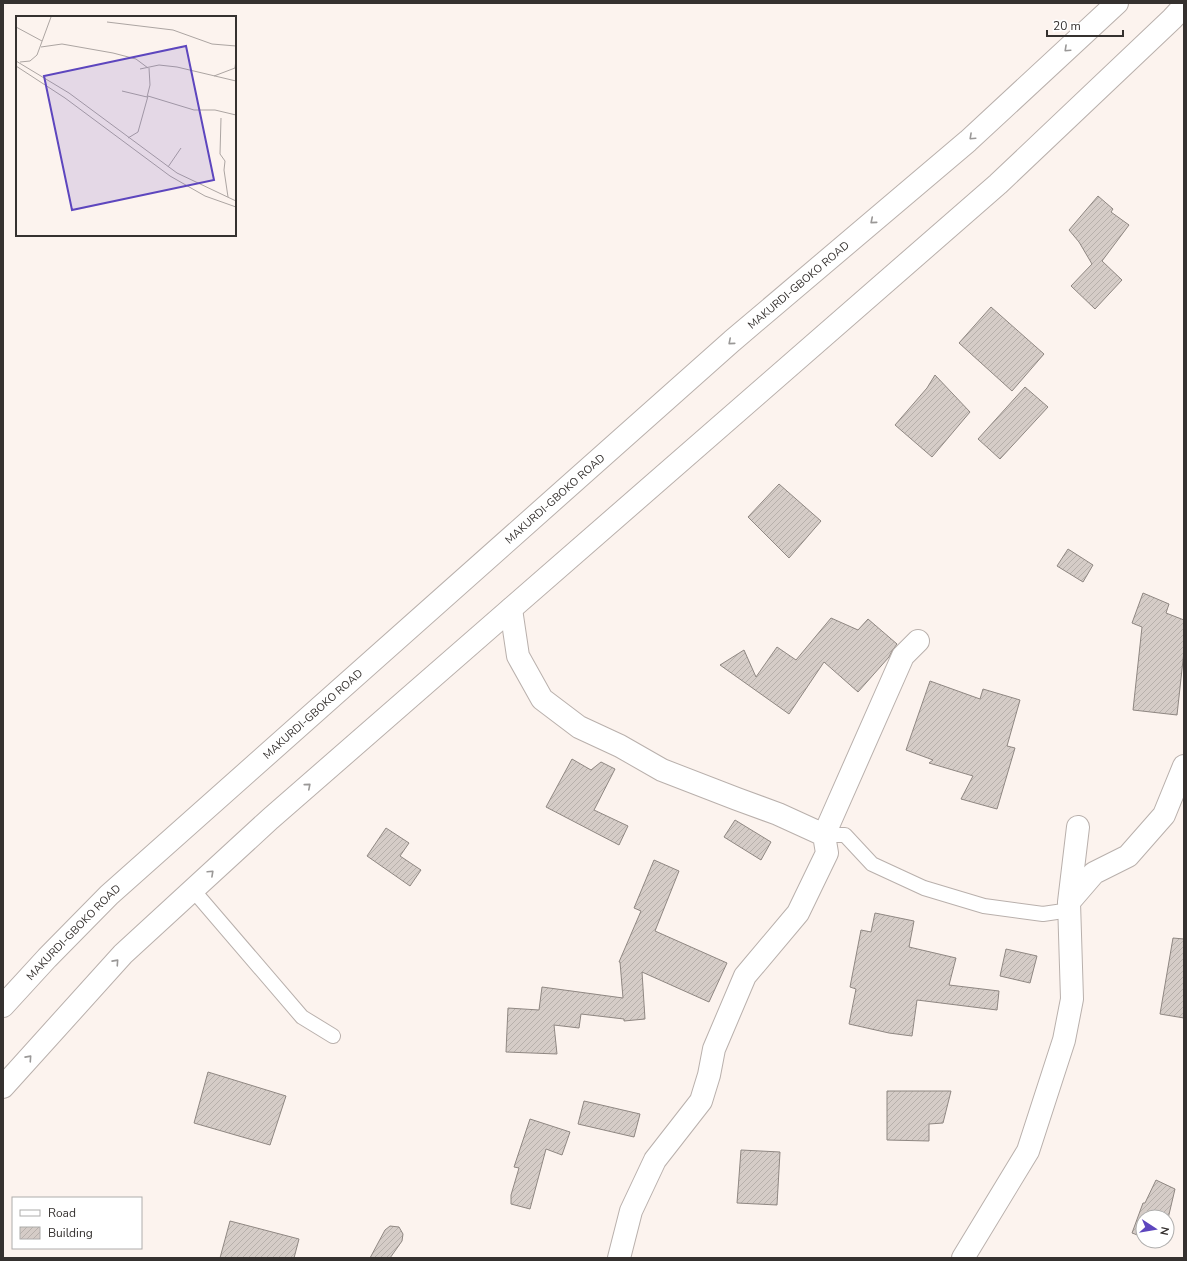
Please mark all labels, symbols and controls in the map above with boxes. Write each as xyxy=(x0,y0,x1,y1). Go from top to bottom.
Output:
scale bar xyxy=(1047,12,1123,38)
inset map xyxy=(16,16,236,236)
text: 20 m xyxy=(1053,18,1081,34)
one-way arrow xyxy=(1065,44,1072,51)
one-way arrow xyxy=(969,132,977,139)
one-way arrow xyxy=(870,217,878,224)
street label: MAKURDI-GBOKO ROAD xyxy=(745,238,853,333)
one-way arrow xyxy=(729,337,736,344)
street label: MAKURDI-GBOKO ROAD xyxy=(502,451,608,547)
street label: MAKURDI-GBOKO ROAD xyxy=(260,666,366,763)
one-way arrow xyxy=(303,784,310,791)
one-way arrow xyxy=(206,870,214,878)
street label: MAKURDI-GBOKO ROAD xyxy=(23,881,124,984)
one-way arrow xyxy=(111,959,118,966)
one-way arrow xyxy=(24,1055,31,1063)
legend xyxy=(12,1197,142,1249)
text: Road xyxy=(48,1205,76,1221)
north arrow xyxy=(1135,1209,1175,1249)
text: Building xyxy=(48,1225,93,1241)
text: N xyxy=(1156,1225,1172,1237)

